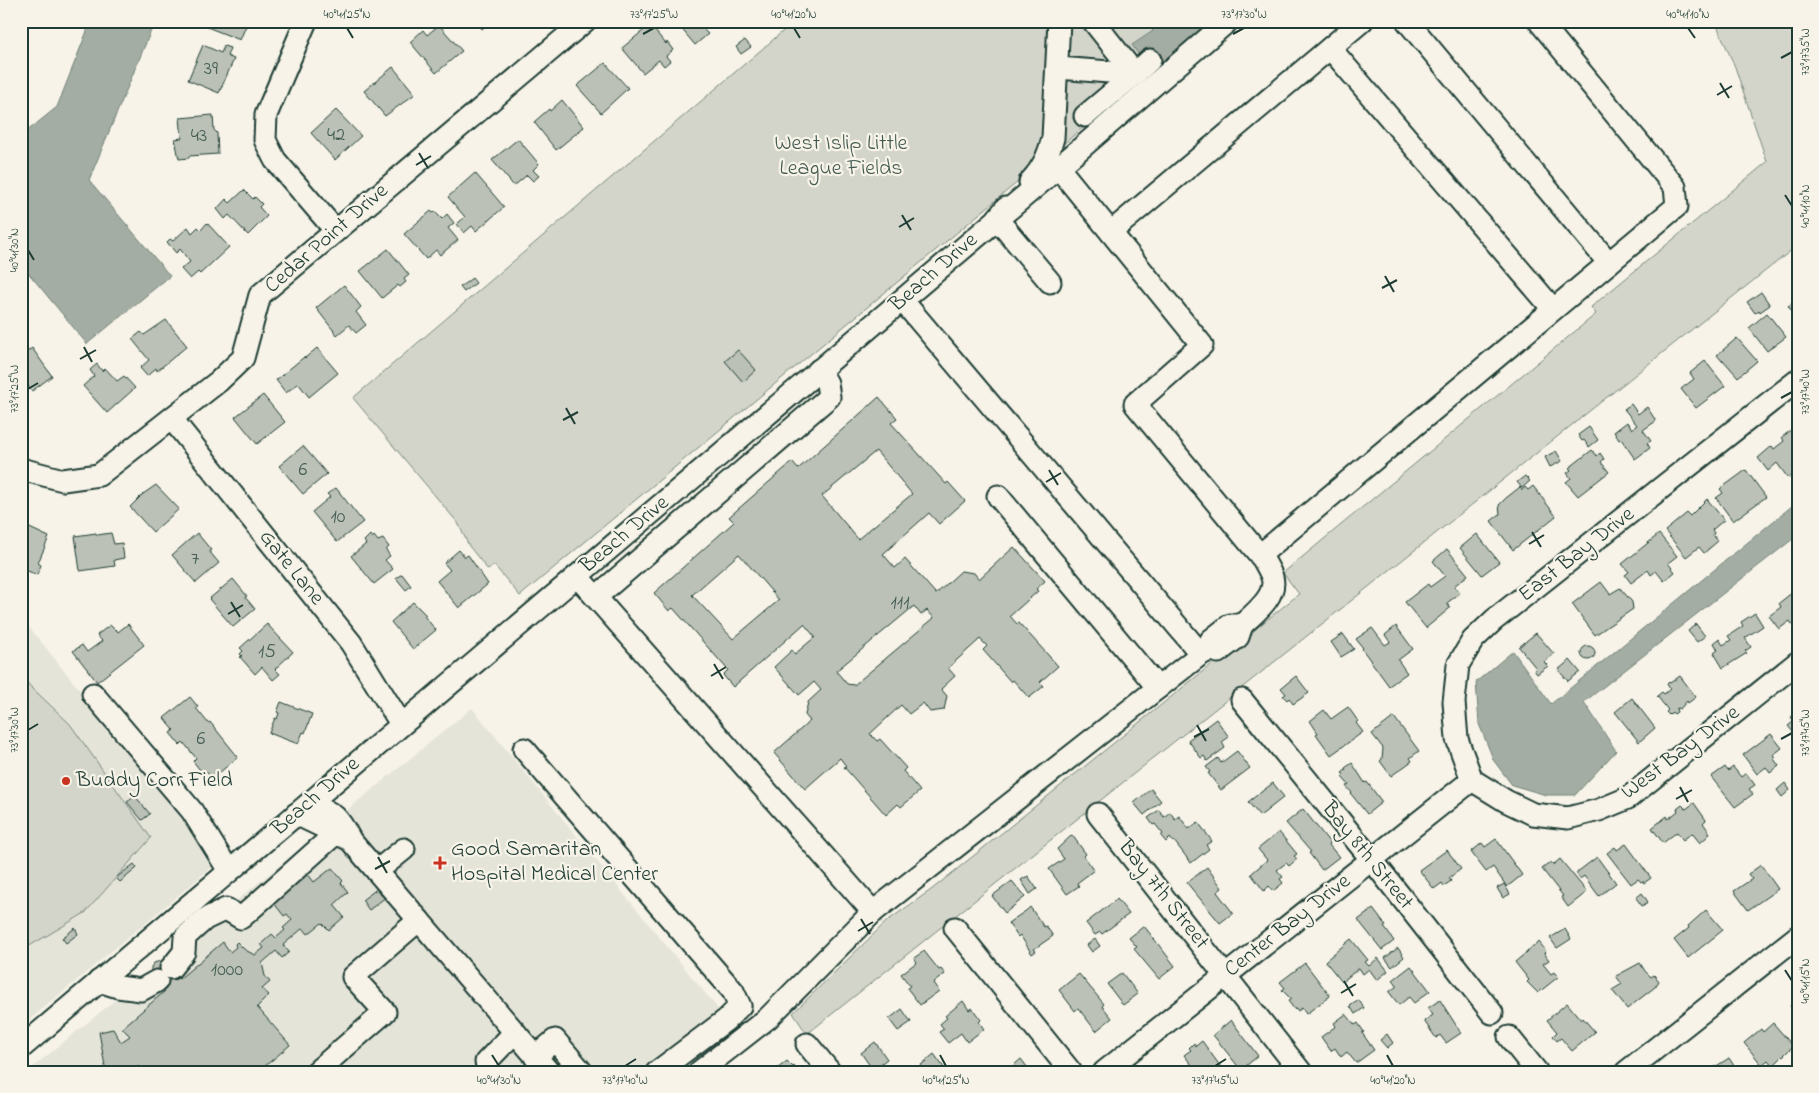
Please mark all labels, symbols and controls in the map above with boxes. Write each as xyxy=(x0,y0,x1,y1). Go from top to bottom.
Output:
text: 40°41'25"N xyxy=(323,6,371,24)
text: 73°17'25"W xyxy=(630,6,678,24)
text: 40°41'20"N xyxy=(771,6,817,24)
text: 73°17'30"W xyxy=(1221,6,1267,24)
text: 40°41'10"N xyxy=(1666,6,1710,24)
text: 73°17'35"W xyxy=(1797,28,1815,76)
house number: 39 xyxy=(204,55,218,84)
house number: 42 xyxy=(327,121,345,150)
house number: 43 xyxy=(191,122,207,151)
park label: West Islip Little League Fields xyxy=(775,128,908,186)
street label: Cedar Point Drive xyxy=(258,176,396,302)
text: 40°41'10"N xyxy=(1797,184,1815,228)
street label: Beach Drive xyxy=(882,225,985,321)
text: 40°41'30"N xyxy=(6,228,24,272)
text: 73°17'25"W xyxy=(6,365,24,413)
text: 73°17'40"W xyxy=(1797,369,1815,415)
house number: 6 xyxy=(299,456,308,485)
street label: Beach Drive xyxy=(573,488,677,583)
street label: East Bay Drive xyxy=(1512,499,1643,611)
house number: 10 xyxy=(331,503,346,532)
street label: Gate Lane xyxy=(251,523,332,613)
house number: 7 xyxy=(191,545,199,574)
house number: 111 xyxy=(890,589,910,618)
house number: 15 xyxy=(258,638,276,667)
street label: West Bay Drive xyxy=(1615,698,1748,809)
text: 73°17'30"W xyxy=(6,707,24,753)
text: 73°17'45"W xyxy=(1797,709,1815,757)
house number: 6 xyxy=(197,725,206,754)
street label: Beach Drive xyxy=(264,749,367,845)
place label: Buddy Corr Field xyxy=(75,765,233,798)
marker: Buddy Corr Field xyxy=(60,775,72,787)
street label: Bay 8th Street xyxy=(1312,794,1421,918)
street label: Bay 7th Street xyxy=(1108,832,1217,958)
place label: Good Samaritan Hospital Medical Center xyxy=(451,834,658,891)
marker: Good Samaritan Hospital Medical Center xyxy=(433,856,447,870)
street label: Center Bay Drive xyxy=(1218,866,1359,986)
house number: 1000 xyxy=(211,956,243,985)
text: 40°41'15"N xyxy=(1797,959,1815,1003)
text: 40°41'30"N xyxy=(477,1072,521,1090)
text: 73°17'40"W xyxy=(602,1072,648,1090)
text: 40°41'25"N xyxy=(922,1072,970,1090)
text: 73°17'45"W xyxy=(1191,1072,1239,1090)
text: 40°41'20"N xyxy=(1370,1072,1416,1090)

